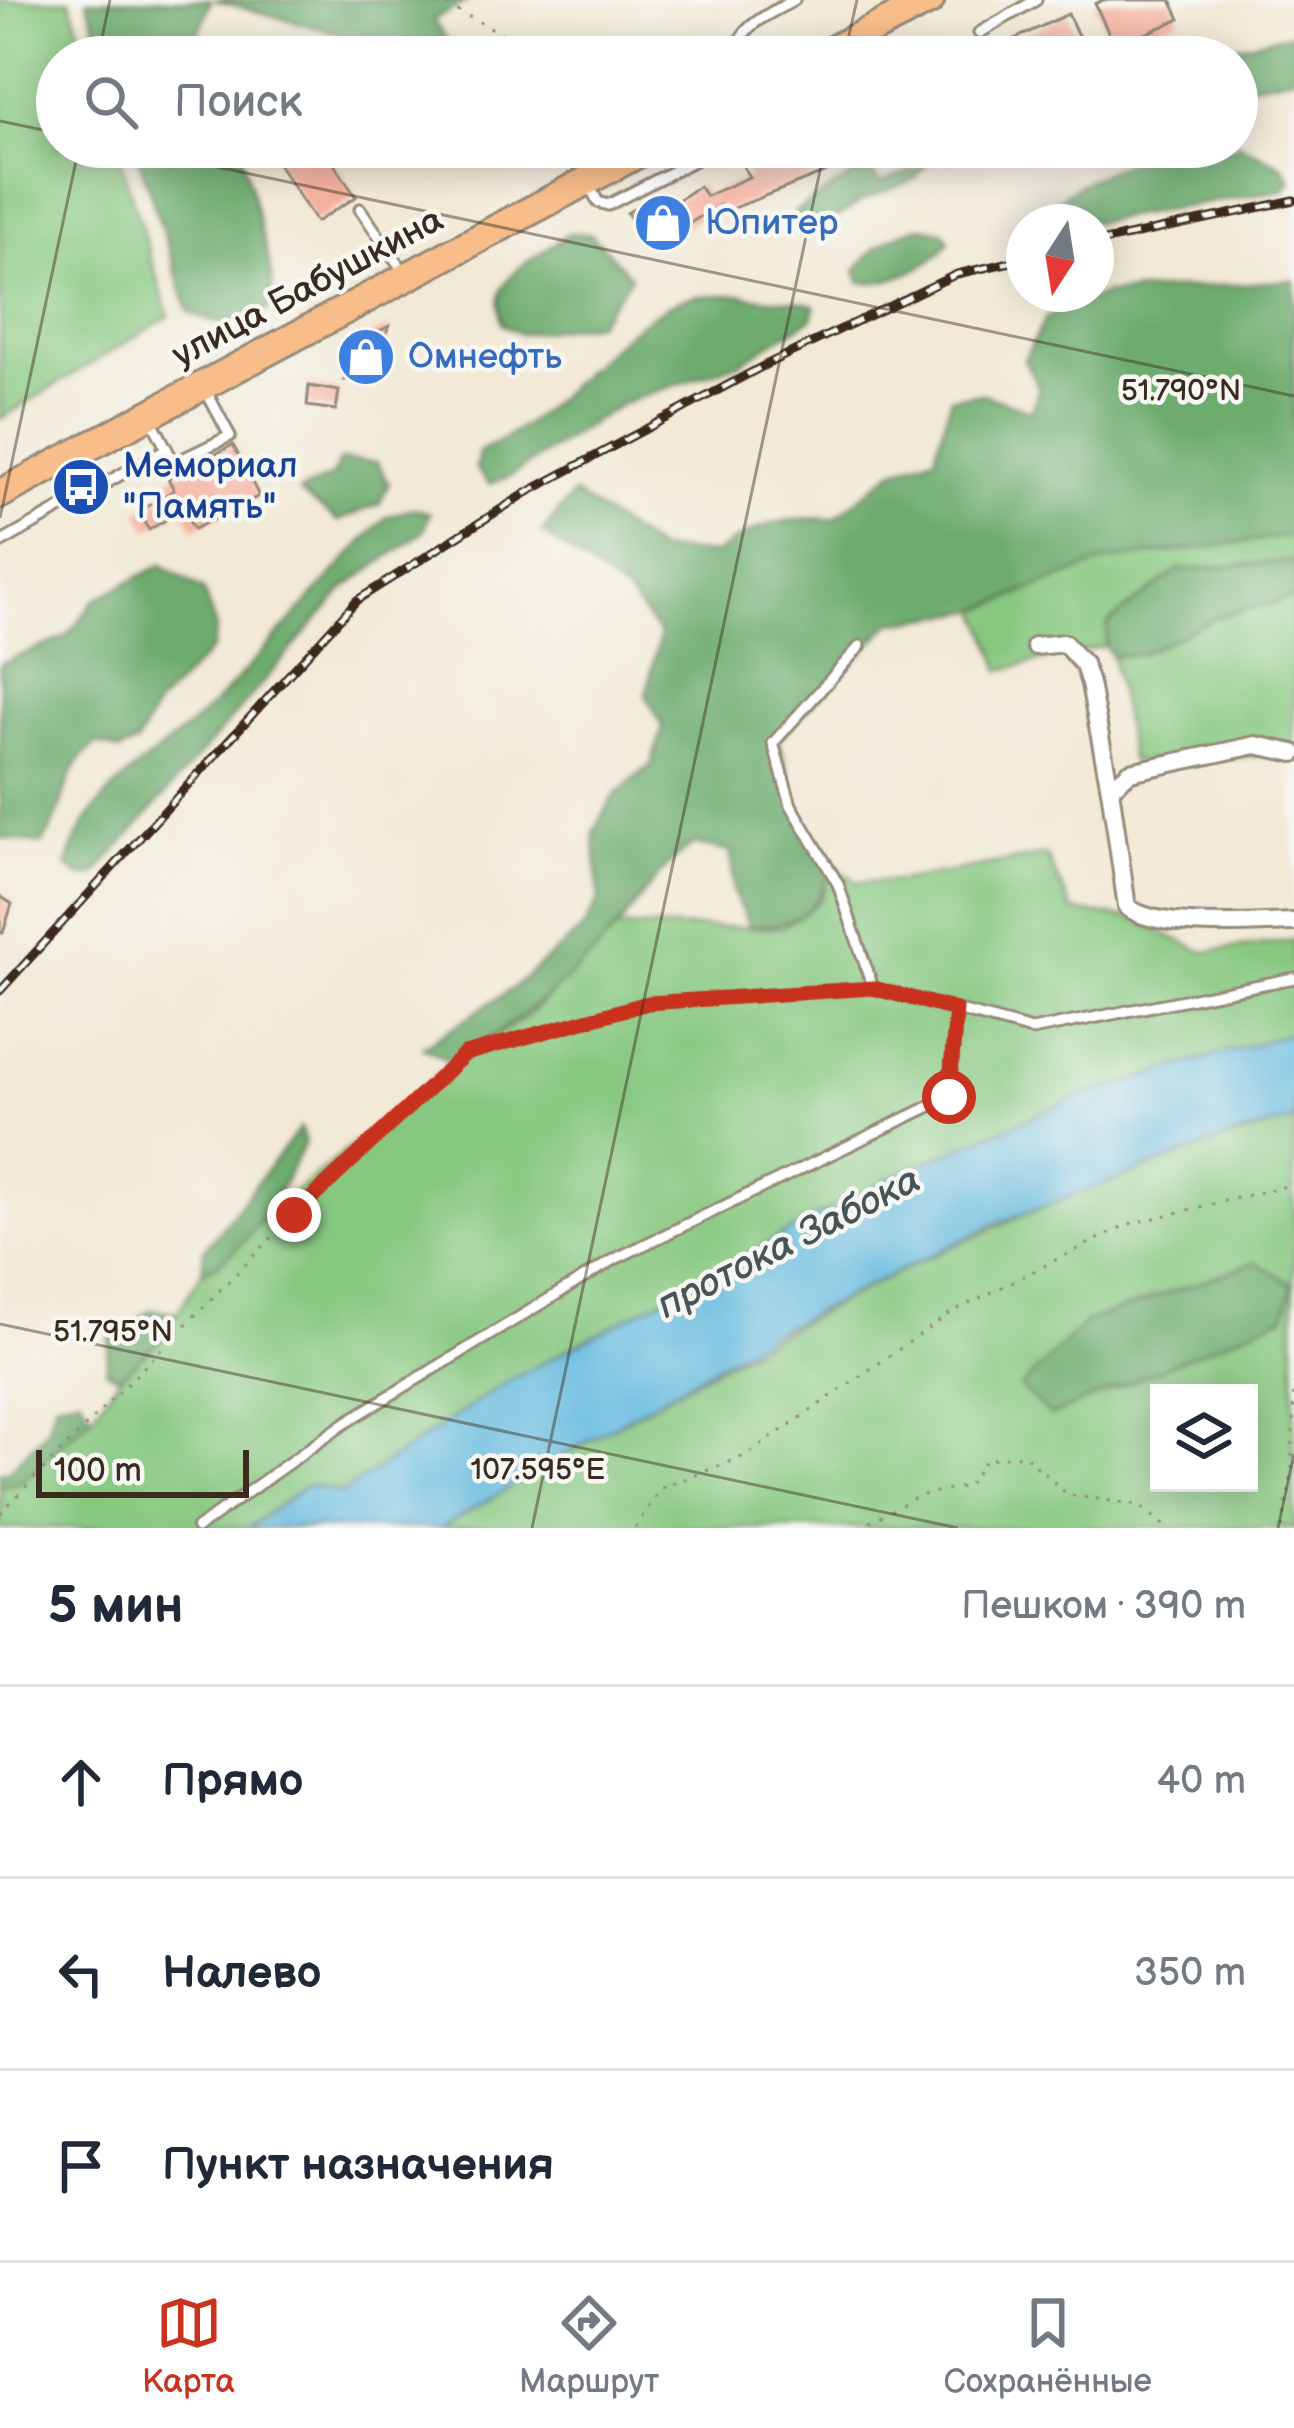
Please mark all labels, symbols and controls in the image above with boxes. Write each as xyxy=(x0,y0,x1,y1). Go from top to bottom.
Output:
search box xyxy=(36,36,1258,168)
icon: search xyxy=(78,69,144,135)
text: Поиск xyxy=(174,75,302,130)
shop icon: Юпитер xyxy=(632,192,694,254)
street label: улица Бабушкина xyxy=(165,198,451,378)
place label: Юпитер xyxy=(705,202,838,245)
north arrow xyxy=(1006,204,1114,312)
shop icon: Омнефть xyxy=(335,326,397,388)
place label: Омнефть xyxy=(408,336,562,379)
text: 51.790°N xyxy=(1121,373,1241,409)
place label: Мемориал "Память" xyxy=(123,445,298,529)
bus stop icon: Мемориал "Память" xyxy=(50,456,112,518)
route start xyxy=(922,1070,976,1124)
water label: протока Забока xyxy=(649,1156,929,1330)
route end xyxy=(267,1188,321,1242)
text: 51.795°N xyxy=(53,1314,173,1350)
map controls xyxy=(1150,1384,1258,1492)
button: layers xyxy=(1150,1384,1258,1492)
scale bar xyxy=(36,1444,249,1497)
text: 100 m xyxy=(54,1451,142,1491)
text: 107.595°E xyxy=(471,1452,605,1488)
text: 5 мин xyxy=(48,1576,183,1637)
text: Пешком · 390 m xyxy=(961,1583,1246,1630)
icon: ahead xyxy=(48,1749,114,1815)
text: Прямо xyxy=(162,1754,303,1809)
text: 40 m xyxy=(1156,1758,1246,1805)
icon: left xyxy=(48,1941,114,2007)
text: Налево xyxy=(162,1946,321,2001)
text: 350 m xyxy=(1134,1950,1246,1997)
icon: arrive xyxy=(48,2133,114,2199)
text: Пункт назначения xyxy=(162,2138,554,2193)
tab: Карта xyxy=(142,2290,235,2402)
tab: Маршрут xyxy=(519,2290,659,2402)
tab: Сохранённые xyxy=(943,2290,1152,2402)

